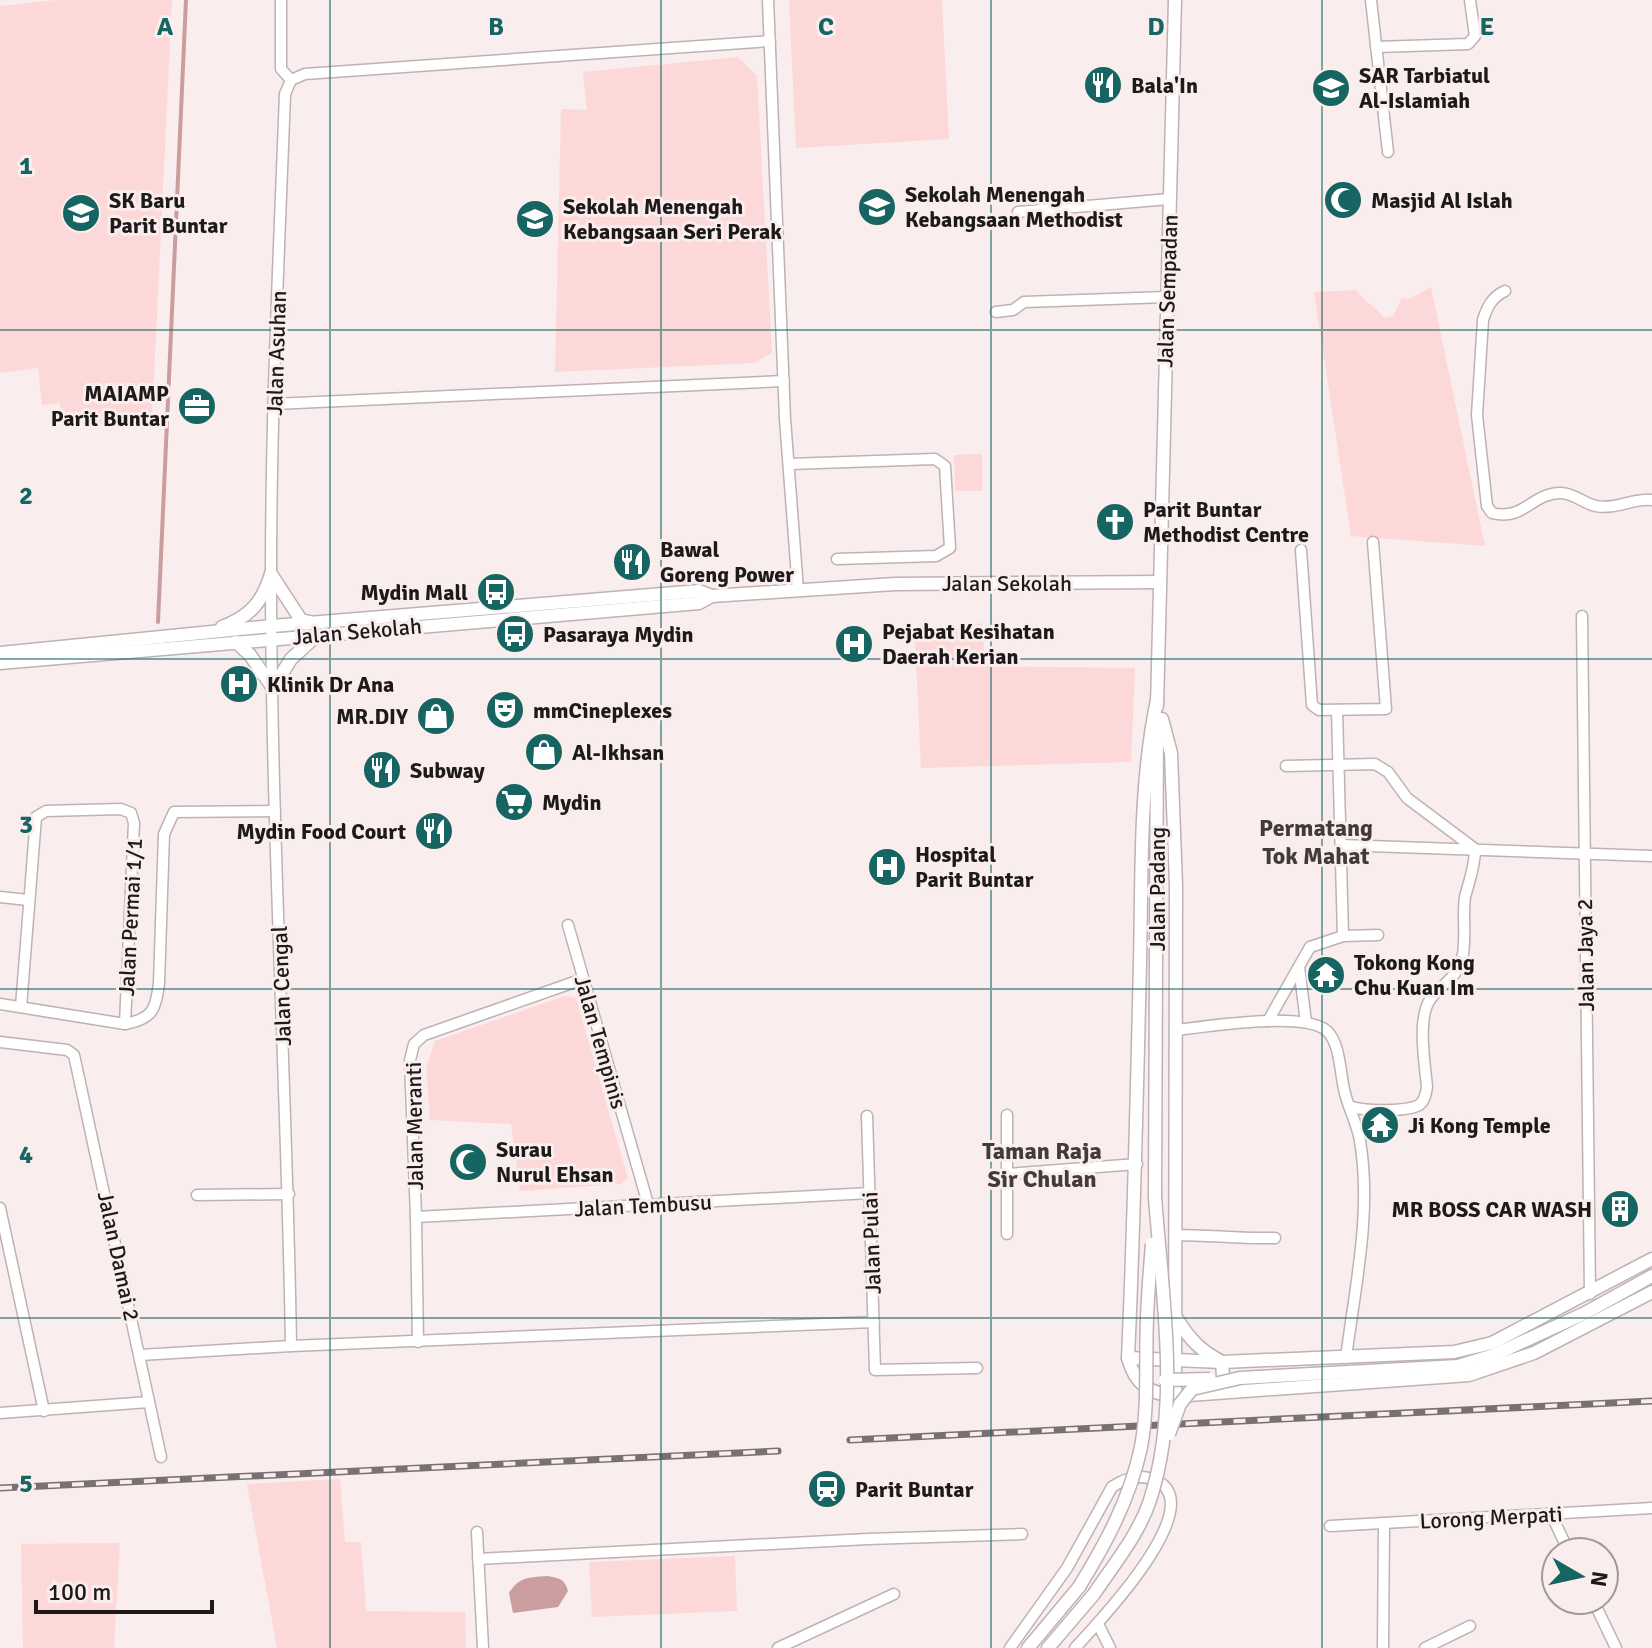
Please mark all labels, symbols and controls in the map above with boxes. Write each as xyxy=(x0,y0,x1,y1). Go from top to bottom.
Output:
text: A xyxy=(157,11,174,43)
text: B xyxy=(488,11,504,43)
text: C xyxy=(818,11,834,43)
text: D xyxy=(1147,11,1165,43)
text: E xyxy=(1480,11,1494,43)
place label: SAR Tarbiatul Al-Islamiah xyxy=(1359,62,1490,114)
restaurant icon: Bala'In xyxy=(1082,64,1124,106)
school or university icon: SAR Tarbiatul Al-Islamiah xyxy=(1310,67,1352,109)
place label: Bala'In xyxy=(1131,72,1198,99)
text: 1 xyxy=(19,150,33,182)
mosque icon: Masjid Al Islah xyxy=(1322,179,1364,221)
place label: Sekolah Menengah Kebangsaan Methodist xyxy=(905,181,1123,233)
school or university icon: Sekolah Menengah Kebangsaan Methodist xyxy=(856,186,898,228)
place label: SK Baru Parit Buntar xyxy=(109,187,228,239)
place label: Masjid Al Islah xyxy=(1371,187,1513,214)
school or university icon: SK Baru Parit Buntar xyxy=(60,192,102,234)
place label: Sekolah Menengah Kebangsaan Seri Perak xyxy=(563,193,782,245)
school or university icon: Sekolah Menengah Kebangsaan Seri Perak xyxy=(514,198,556,240)
street label: Jalan Sempadan xyxy=(1151,214,1184,368)
street label: Jalan Asuhan xyxy=(261,290,292,416)
place label: MAIAMP Parit Buntar xyxy=(51,380,169,432)
office icon: MAIAMP Parit Buntar xyxy=(176,385,218,427)
text: 2 xyxy=(19,480,33,512)
place label: Parit Buntar Methodist Centre xyxy=(1143,496,1309,548)
church icon: Parit Buntar Methodist Centre xyxy=(1094,501,1136,543)
place label: Bawal Goreng Power xyxy=(660,536,794,588)
restaurant icon: Bawal Goreng Power xyxy=(611,541,653,583)
street label: Jalan Sekolah xyxy=(942,570,1072,597)
bus stop icon: Mydin Mall xyxy=(475,571,517,613)
place label: Mydin Mall xyxy=(361,579,468,606)
street label: Jalan Sekolah xyxy=(291,612,423,651)
bus stop icon: Pasaraya Mydin xyxy=(494,613,536,655)
place label: Pejabat Kesihatan Daerah Kerian xyxy=(882,618,1055,670)
place label: Pasaraya Mydin xyxy=(543,621,694,648)
hospital icon: Pejabat Kesihatan Daerah Kerian xyxy=(833,623,875,665)
hospital icon: Klinik Dr Ana xyxy=(218,663,260,705)
place label: Klinik Dr Ana xyxy=(267,671,394,698)
theatre icon: mmCineplexes xyxy=(484,689,526,731)
shop icon: MR.DIY xyxy=(415,695,457,737)
place label: mmCineplexes xyxy=(533,697,672,724)
place label: MR.DIY xyxy=(336,703,408,730)
shop icon: Al-Ikhsan xyxy=(523,731,565,773)
place label: Al-Ikhsan xyxy=(572,739,664,766)
restaurant icon: Subway xyxy=(361,749,403,791)
place label: Subway xyxy=(410,757,485,784)
supermarket icon: Mydin xyxy=(493,781,535,823)
place label: Mydin xyxy=(542,789,601,816)
text: 3 xyxy=(19,809,33,841)
restaurant icon: Mydin Food Court xyxy=(413,810,455,852)
district label: Permatang Tok Mahat xyxy=(1259,813,1373,871)
place label: Mydin Food Court xyxy=(236,818,406,845)
street label: Jalan Padang xyxy=(1144,827,1171,951)
street label: Jalan Permai 1/1 xyxy=(113,837,148,997)
place label: Hospital Parit Buntar xyxy=(915,841,1034,893)
hospital icon: Hospital Parit Buntar xyxy=(866,846,908,888)
street label: Jalan Jaya 2 xyxy=(1571,898,1600,1012)
street label: Jalan Cengal xyxy=(266,925,297,1047)
place label: Tokong Kong Chu Kuan Im xyxy=(1354,949,1475,1001)
temple icon: Tokong Kong Chu Kuan Im xyxy=(1305,954,1347,996)
street label: Jalan Tempinis xyxy=(569,972,632,1112)
street label: Jalan Meranti xyxy=(400,1061,429,1191)
temple icon: Ji Kong Temple xyxy=(1359,1104,1401,1146)
place label: Ji Kong Temple xyxy=(1408,1112,1551,1139)
place label: Surau Nurul Ehsan xyxy=(496,1136,614,1188)
district label: Taman Raja Sir Chulan xyxy=(982,1136,1102,1194)
text: 4 xyxy=(19,1139,33,1171)
mosque icon: Surau Nurul Ehsan xyxy=(447,1141,489,1183)
street label: Jalan Tembusu xyxy=(574,1188,713,1223)
building icon: MR BOSS CAR WASH xyxy=(1599,1188,1641,1230)
street label: Jalan Damai 2 xyxy=(92,1189,145,1323)
street label: Jalan Pulai xyxy=(856,1191,887,1295)
place label: MR BOSS CAR WASH xyxy=(1391,1196,1592,1223)
text: 5 xyxy=(19,1468,33,1500)
station icon: Parit Buntar xyxy=(806,1468,848,1510)
place label: Parit Buntar xyxy=(855,1476,974,1503)
street label: Lorong Merpati xyxy=(1419,1500,1563,1535)
north arrow xyxy=(1540,1536,1620,1616)
scale bar xyxy=(36,1564,212,1614)
text: N xyxy=(1585,1569,1614,1589)
text: 100 m xyxy=(48,1577,111,1607)

